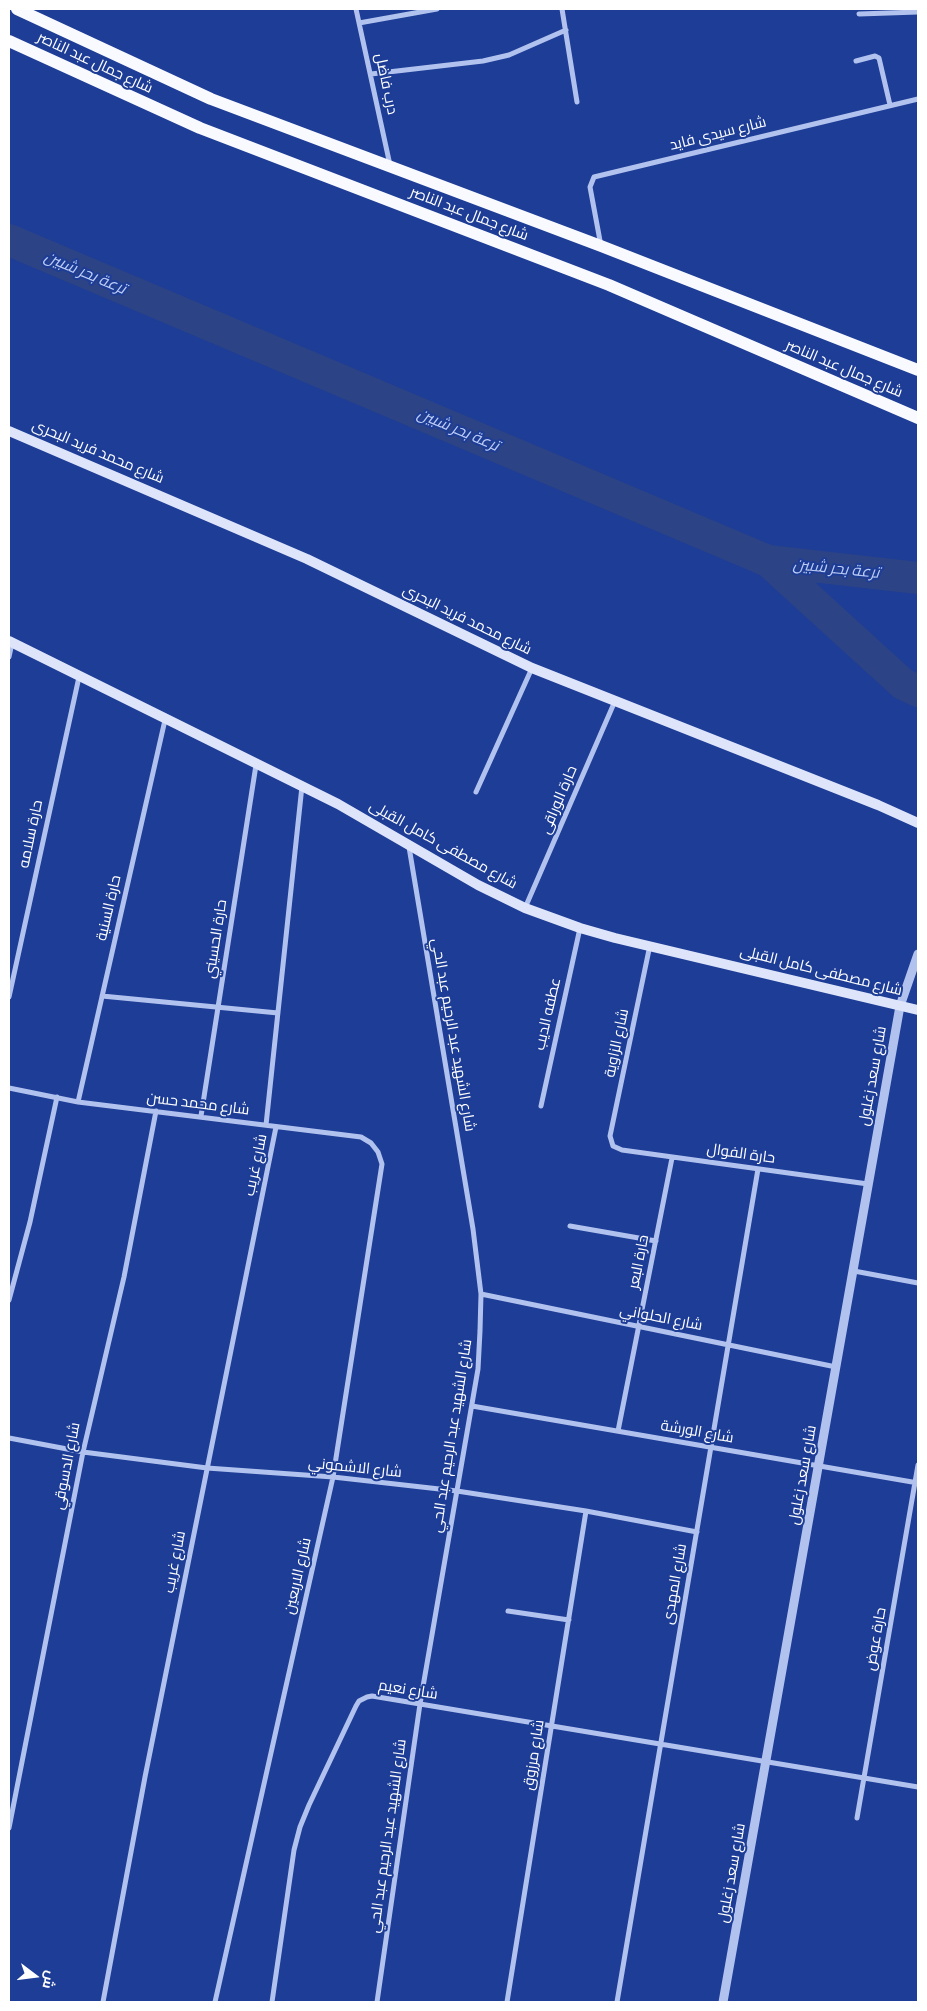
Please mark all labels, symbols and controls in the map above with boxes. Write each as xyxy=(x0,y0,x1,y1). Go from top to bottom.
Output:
street label: شارع جمال عبد الناصر xyxy=(34,28,156,98)
street label: درب فاضل xyxy=(371,52,401,116)
street label: شارع سيدى فايد xyxy=(668,113,768,155)
street label: شارع جمال عبد الناصر xyxy=(407,183,531,245)
water label: ترعة بحر شبين xyxy=(41,247,129,299)
street label: شارع جمال عبد الناصر xyxy=(783,336,905,402)
water label: ترعة بحر شبين xyxy=(414,404,502,456)
street label: شارع محمد فريد البحرى xyxy=(29,416,167,488)
water label: ترعة بحر شبين xyxy=(792,555,880,583)
street label: شارع محمد فريد البحرى xyxy=(400,581,534,659)
street label: حارة الوراقى xyxy=(537,763,581,837)
street label: شارع مصطفى كامل القبلى xyxy=(366,797,520,893)
street label: حارة سلامه xyxy=(15,798,47,870)
street label: حارة السنية xyxy=(93,873,125,943)
street label: حارة الحسيني xyxy=(201,898,231,980)
street label: شارع الشهيد عبد الرحيم عبد الحي xyxy=(427,937,479,1133)
street label: شارع مصطفى كامل القبلى xyxy=(738,942,904,1000)
street label: عطفه الديب xyxy=(531,976,565,1052)
street label: شارع الزاوية xyxy=(601,1007,633,1079)
street label: شارع سعد زغلول xyxy=(855,1025,891,1127)
street label: شارع محمد حسن xyxy=(146,1089,250,1119)
street label: شارع غريب xyxy=(241,1132,271,1198)
street label: حارة الفوال xyxy=(706,1140,776,1168)
street label: حارة البعر xyxy=(625,1233,653,1291)
street label: شارع الحلواني xyxy=(618,1301,704,1335)
street label: شارع الشهيد عبد الرحيم عبد الحي xyxy=(428,1338,476,1534)
street label: شارع الورشة xyxy=(659,1417,735,1447)
street label: شارع الدسوقي xyxy=(50,1421,84,1511)
street label: شارع سعد زغلول xyxy=(785,1424,821,1526)
street label: شارع الاشموني xyxy=(307,1454,403,1482)
street label: شارع غريب xyxy=(160,1529,190,1595)
street label: شارع الاربعين xyxy=(280,1536,316,1616)
street label: شارع المهدى xyxy=(659,1542,691,1626)
street label: حارة عوض xyxy=(862,1606,890,1672)
street label: شارع نعيم xyxy=(377,1676,439,1704)
street label: شارع مرزوق xyxy=(520,1718,548,1792)
street label: شارع الشهيد عبد الرحيم عبد الحي xyxy=(365,1738,411,1934)
street label: شارع سعد زغلول xyxy=(714,1822,750,1924)
north arrow xyxy=(10,1951,60,2001)
text: ش xyxy=(38,1969,61,1991)

